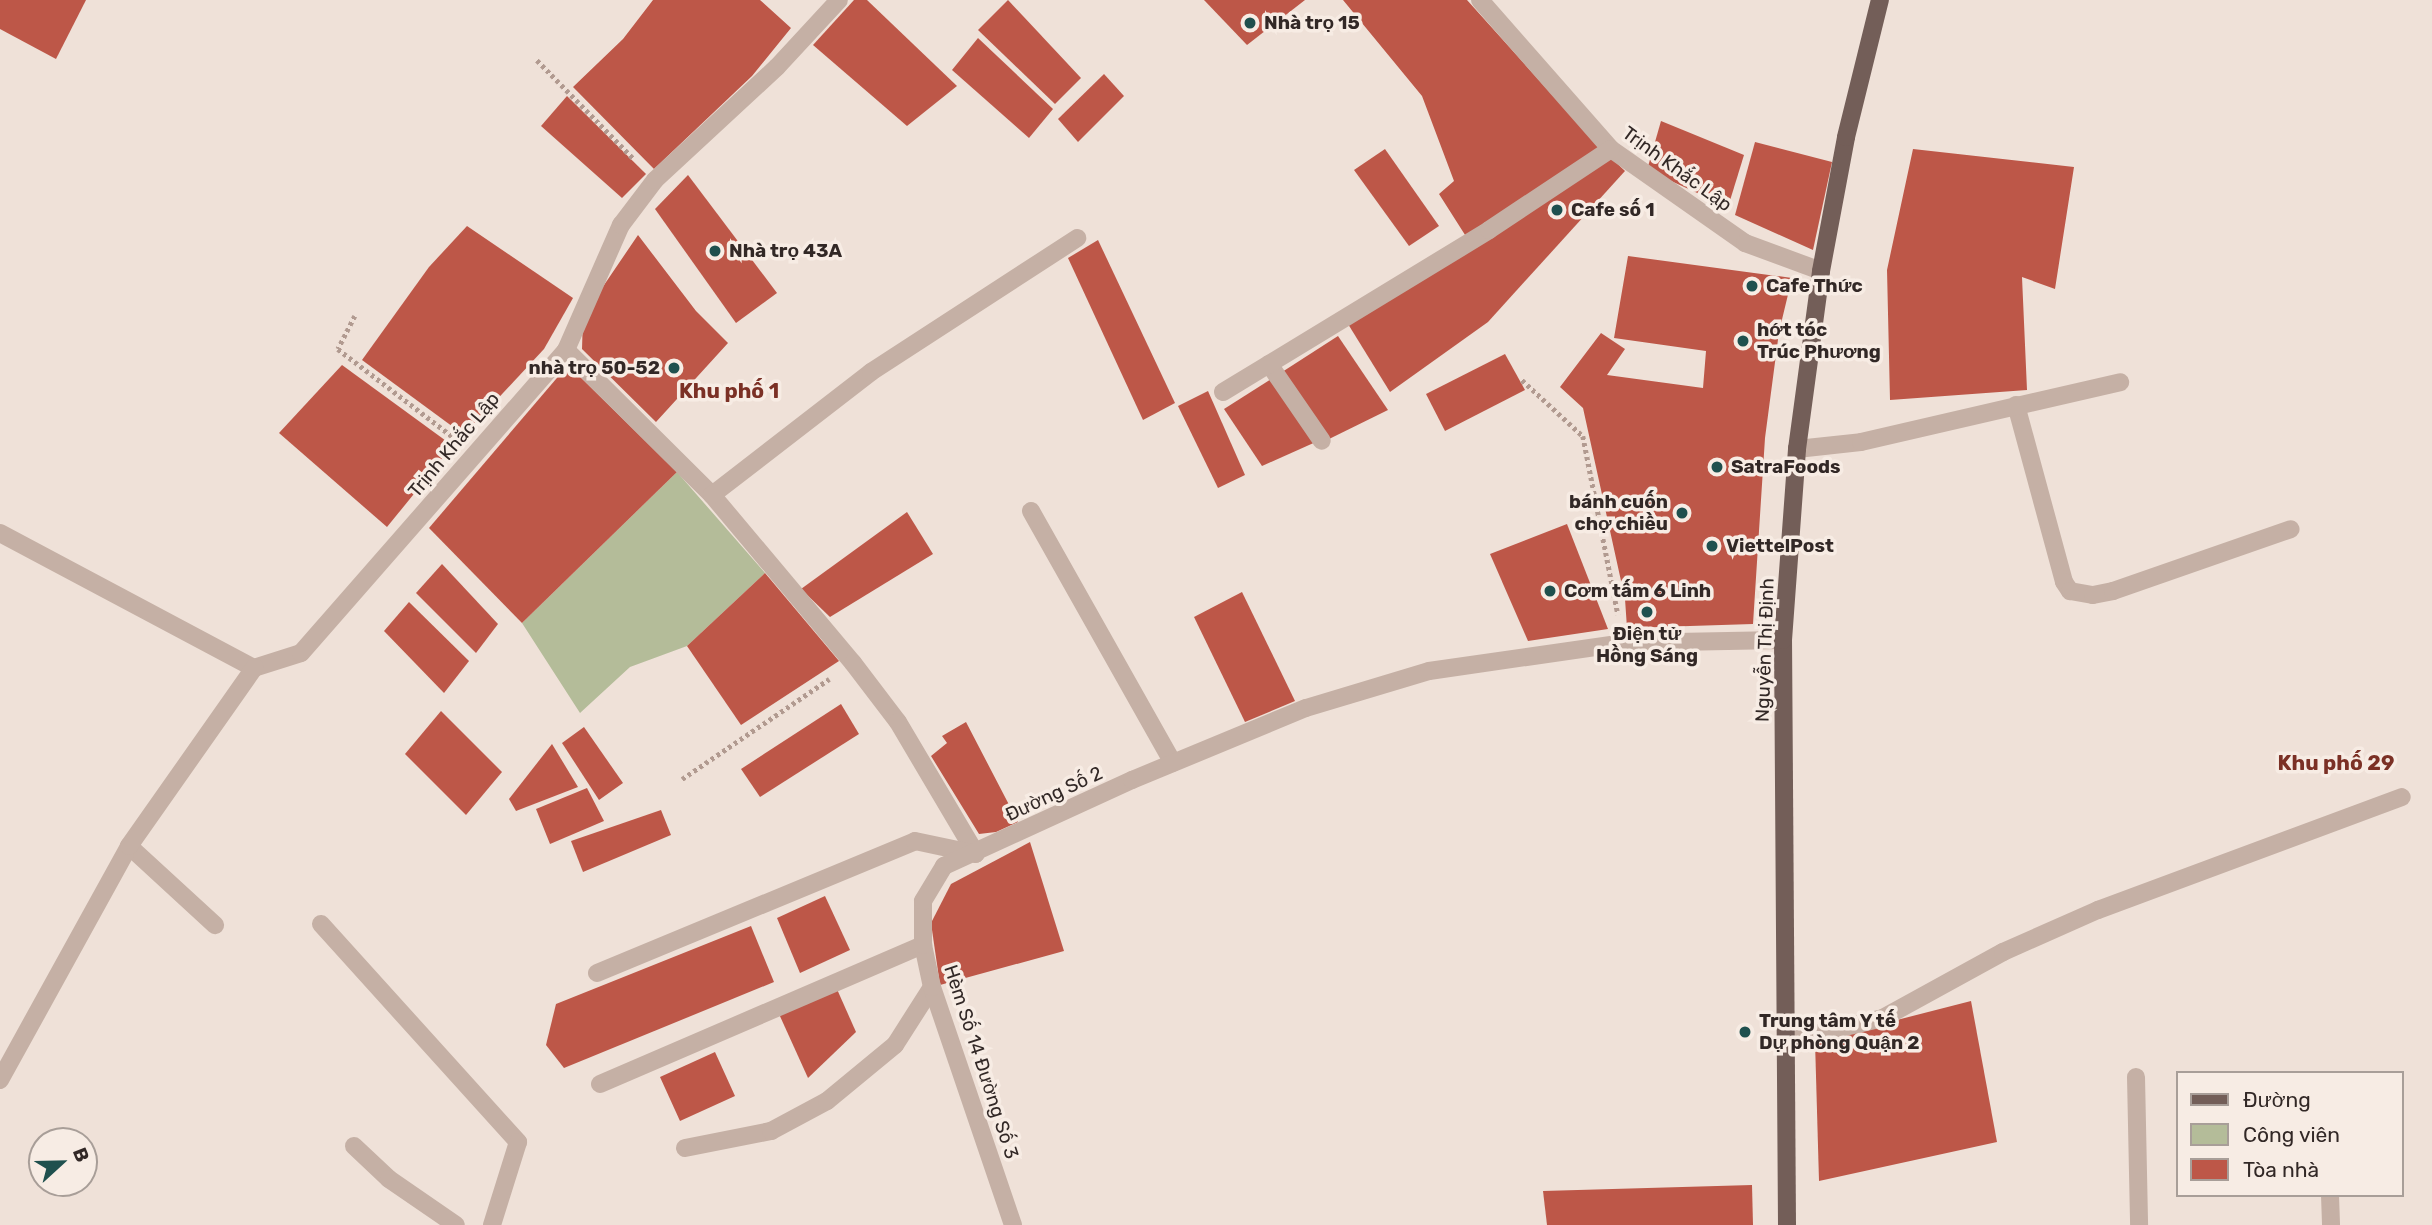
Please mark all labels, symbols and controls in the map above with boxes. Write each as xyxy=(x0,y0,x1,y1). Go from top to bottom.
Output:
place label: Nhà trọ 15 xyxy=(1264,12,1360,34)
marker: Nhà trọ 15 xyxy=(1242,15,1258,31)
street label: Trịnh Khắc Lập xyxy=(1618,122,1736,216)
place label: Cafe số 1 xyxy=(1571,199,1655,221)
marker: Cafe số 1 xyxy=(1549,202,1565,218)
place label: Nhà trọ 43A xyxy=(729,240,843,262)
marker: Nhà trọ 43A xyxy=(707,243,723,259)
place label: Cafe Thức xyxy=(1766,275,1863,297)
marker: Cafe Thức xyxy=(1744,278,1760,294)
place label: hớt tóc Trúc Phương xyxy=(1757,319,1881,363)
marker: hớt tóc Trúc Phương xyxy=(1735,333,1751,349)
place label: nhà trọ 50-52 xyxy=(528,357,660,379)
marker: nhà trọ 50-52 xyxy=(666,360,682,376)
district label: Khu phố 1 xyxy=(679,378,779,404)
street label: Trịnh Khắc Lập xyxy=(404,388,504,502)
place label: SatraFoods xyxy=(1731,456,1841,478)
marker: SatraFoods xyxy=(1709,459,1725,475)
place label: bánh cuốn chợ chiều xyxy=(1569,491,1668,535)
marker: bánh cuốn chợ chiều xyxy=(1674,505,1690,521)
place label: ViettelPost xyxy=(1726,535,1834,557)
marker: ViettelPost xyxy=(1704,538,1720,554)
street label: Nguyễn Thị Định xyxy=(1751,577,1779,723)
place label: Cơm tấm 6 Linh xyxy=(1564,580,1712,602)
marker: Cơm tấm 6 Linh xyxy=(1542,583,1558,599)
marker: Điện tử Hồng Sáng xyxy=(1639,604,1655,620)
place label: Điện tử Hồng Sáng xyxy=(1596,623,1698,667)
district label: Khu phố 29 xyxy=(2278,750,2394,776)
street label: Đường Số 2 xyxy=(1002,762,1106,826)
street label: Hèm Số 14 Đường Số 3 xyxy=(939,962,1023,1162)
place label: Trung tâm Y tế Dự phòng Quận 2 xyxy=(1759,1010,1920,1054)
marker: Trung tâm Y tế Dự phòng Quận 2 xyxy=(1737,1024,1753,1040)
legend xyxy=(2176,1071,2404,1197)
text: Đường xyxy=(2243,1087,2311,1112)
text: Công viên xyxy=(2243,1122,2340,1147)
north arrow xyxy=(28,1127,98,1197)
text: B xyxy=(68,1144,94,1165)
text: Tòa nhà xyxy=(2243,1157,2319,1182)

